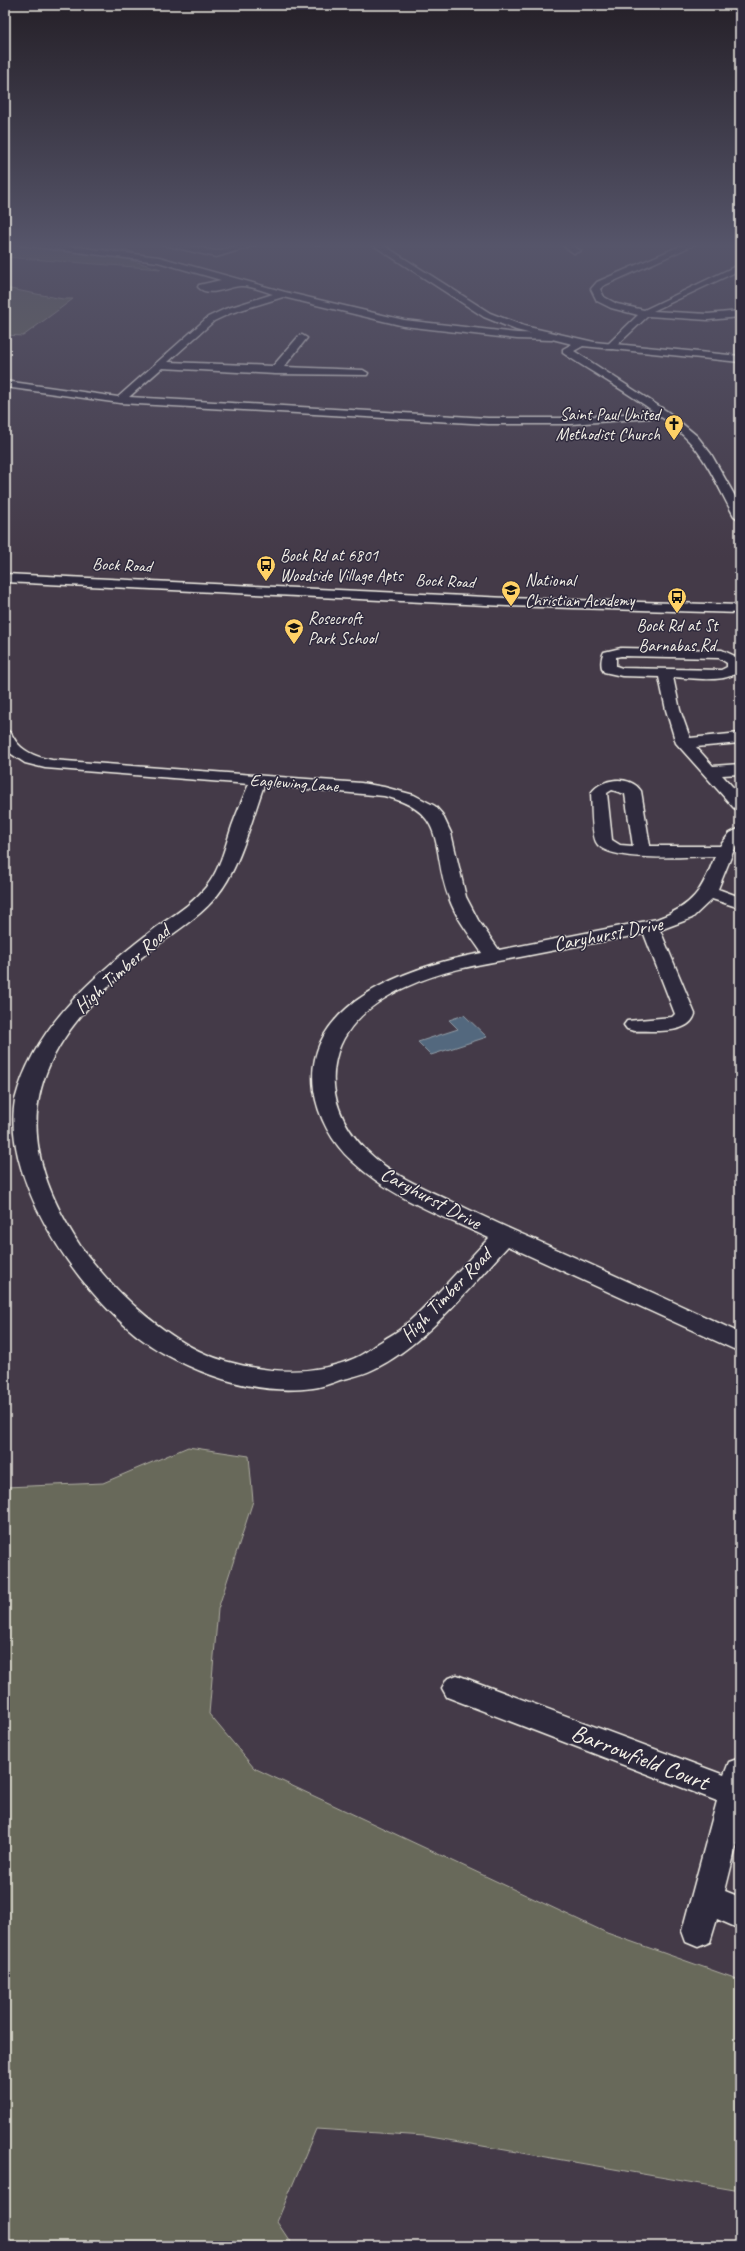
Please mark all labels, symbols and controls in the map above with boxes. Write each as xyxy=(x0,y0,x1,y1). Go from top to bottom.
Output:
place label: Saint Paul United Methodist Church xyxy=(556,404,662,445)
church icon: Saint Paul United Methodist Church xyxy=(663,413,685,441)
place label: Bock Rd at 6801 Woodside Village Apts xyxy=(280,545,405,586)
street label: Bock Road xyxy=(92,553,154,577)
bus stop icon: Bock Rd at 6801 Woodside Village Apts xyxy=(255,554,277,582)
street label: Bock Road xyxy=(415,569,477,593)
place label: National Christian Academy xyxy=(525,570,635,611)
school or university icon: National Christian Academy xyxy=(500,579,522,607)
bus stop icon: Bock Rd at St Barnabas Rd xyxy=(666,586,688,614)
place label: Rosecroft Park School xyxy=(308,608,380,649)
place label: Bock Rd at St Barnabas Rd xyxy=(636,615,720,656)
school or university icon: Rosecroft Park School xyxy=(283,617,305,645)
street label: Eaglewing Lane xyxy=(249,769,340,797)
street label: Caryhurst Drive xyxy=(552,911,666,957)
street label: High Timber Road xyxy=(69,917,178,1019)
street label: Caryhurst Drive xyxy=(377,1161,487,1236)
street label: High Timber Road xyxy=(395,1241,499,1347)
street label: Barrowfield Court xyxy=(567,1717,715,1798)

